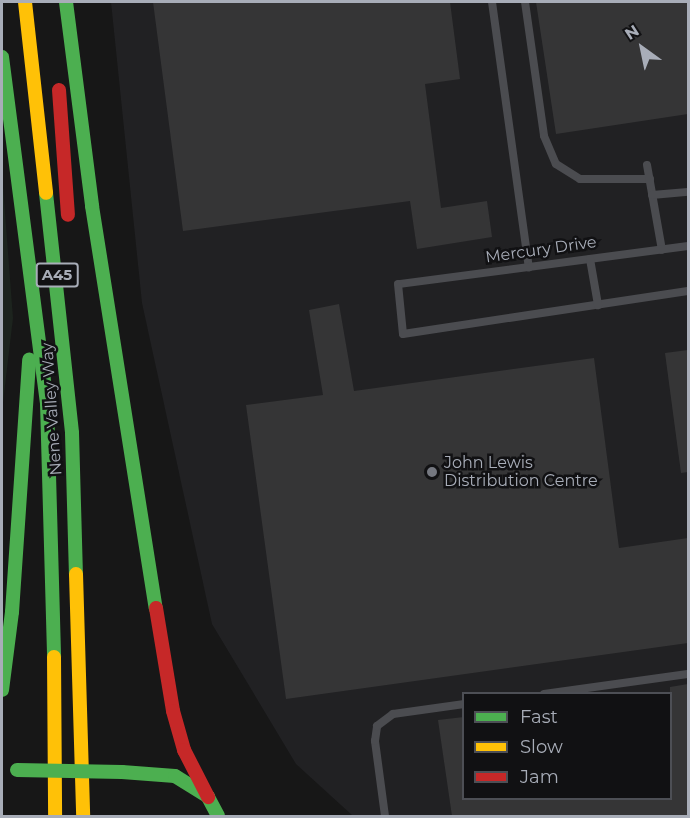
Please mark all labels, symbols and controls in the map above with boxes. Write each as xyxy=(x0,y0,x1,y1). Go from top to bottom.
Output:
north arrow xyxy=(612,18,672,78)
text: N xyxy=(621,21,643,44)
street label: Mercury Drive xyxy=(484,233,598,267)
road number: A45 xyxy=(34,263,80,287)
street label: Nene Valley Way xyxy=(38,342,66,476)
place label: John Lewis Distribution Centre xyxy=(444,453,598,491)
marker: John Lewis Distribution Centre xyxy=(425,465,439,479)
legend xyxy=(462,692,672,800)
text: Fast xyxy=(520,706,558,728)
text: Slow xyxy=(520,736,563,758)
text: Jam xyxy=(520,766,559,788)

